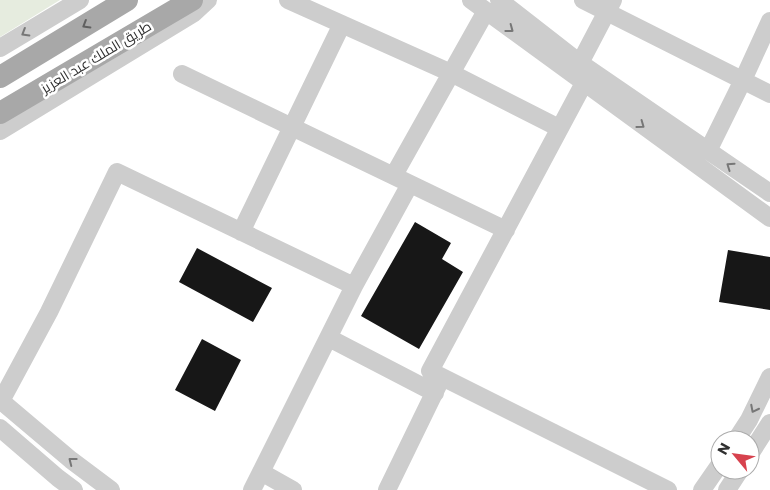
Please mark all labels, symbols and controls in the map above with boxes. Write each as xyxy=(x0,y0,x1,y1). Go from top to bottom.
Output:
street label: طريق الملك عبد العزيز xyxy=(36,16,155,98)
one-way arrow xyxy=(82,19,91,29)
one-way arrow xyxy=(504,23,514,32)
one-way arrow xyxy=(21,26,30,36)
one-way arrow xyxy=(635,119,645,128)
one-way arrow xyxy=(726,163,736,172)
one-way arrow xyxy=(750,404,760,413)
north arrow xyxy=(710,430,760,480)
text: N xyxy=(712,439,735,458)
one-way arrow xyxy=(69,458,78,466)

